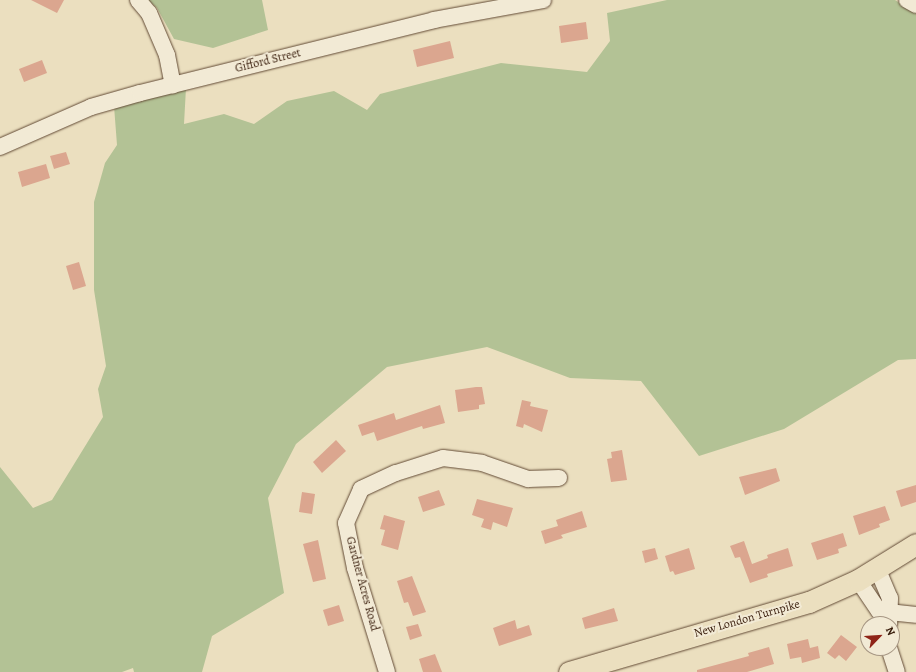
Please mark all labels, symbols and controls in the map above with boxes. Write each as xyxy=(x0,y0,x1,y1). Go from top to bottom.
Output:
street label: Gifford Street xyxy=(234,46,302,76)
street label: Gardner Acres Road xyxy=(342,535,382,633)
street label: New London Turnpike xyxy=(692,597,802,641)
north arrow xyxy=(860,616,900,656)
text: N xyxy=(882,624,899,638)

